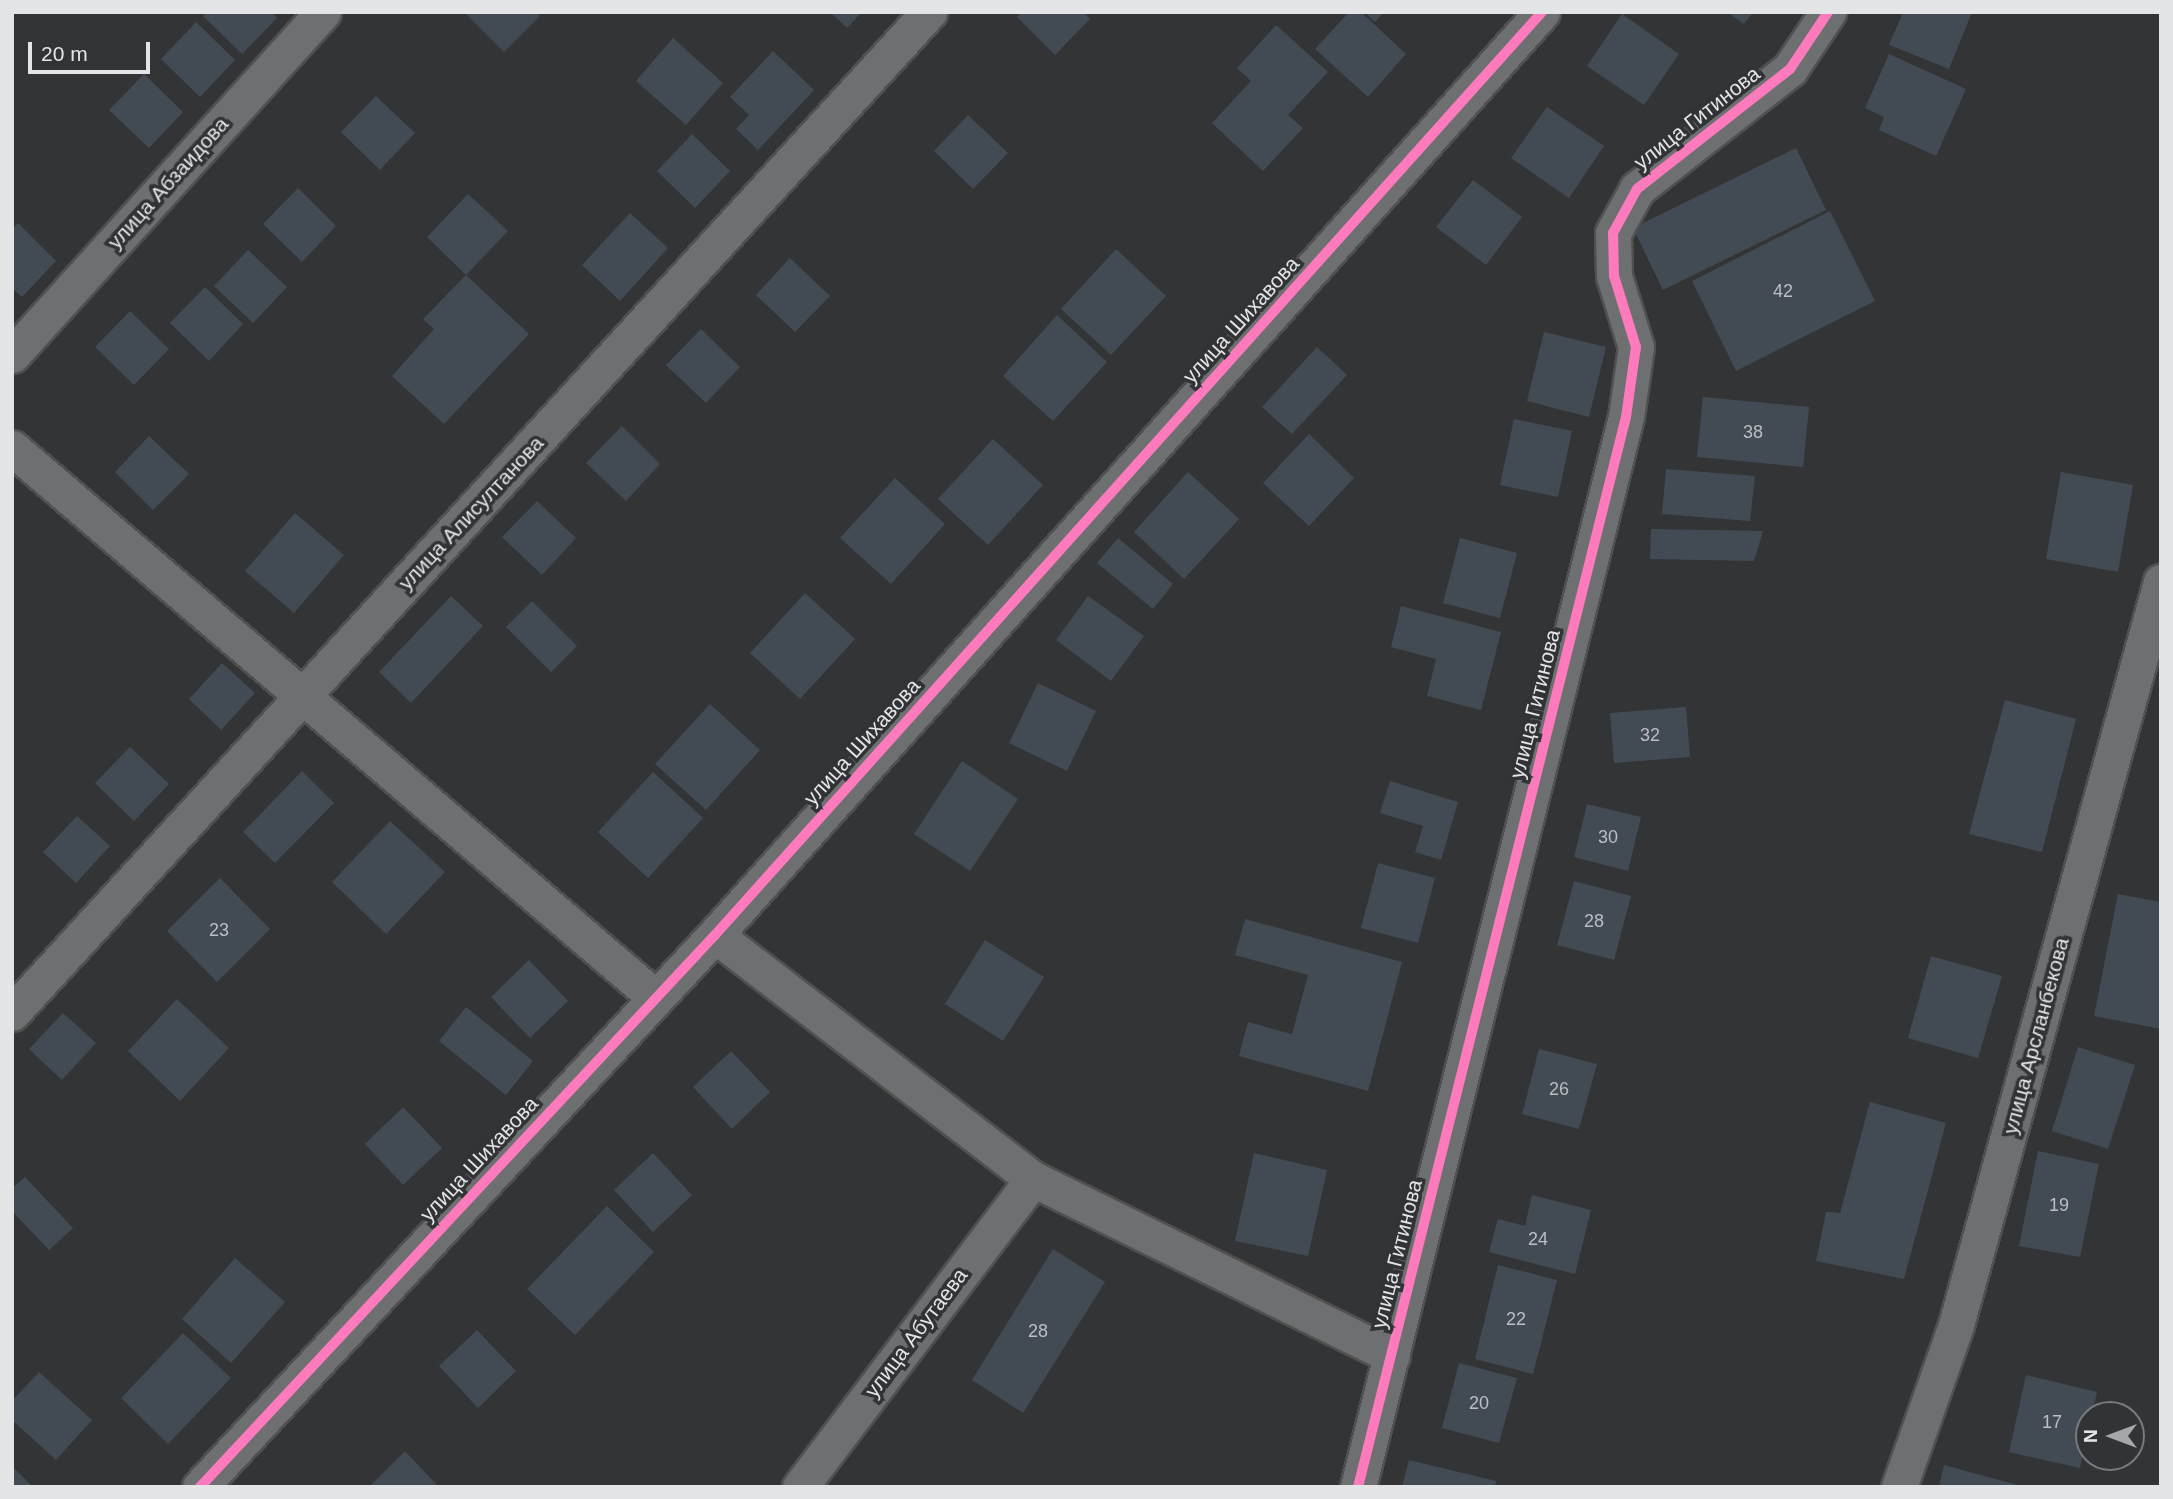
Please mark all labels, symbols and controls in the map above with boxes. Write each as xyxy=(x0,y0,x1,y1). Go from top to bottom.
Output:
scale bar xyxy=(32,28,154,72)
text: 20 m xyxy=(41,42,88,65)
street label: улица Гитинова xyxy=(1629,61,1765,175)
street label: улица Абзаидова xyxy=(102,112,234,254)
street label: улица Шихавова xyxy=(1178,251,1304,389)
house number: 42 xyxy=(1773,280,1793,302)
house number: 38 xyxy=(1743,421,1763,443)
street label: улица Алисултанова xyxy=(393,431,549,595)
street label: улица Гитинова xyxy=(1504,627,1566,781)
street label: улица Шихавова xyxy=(799,673,925,811)
house number: 32 xyxy=(1640,724,1660,746)
house number: 30 xyxy=(1598,826,1618,848)
house number: 28 xyxy=(1584,910,1604,932)
house number: 23 xyxy=(209,919,229,941)
street label: улица Арсланбекова xyxy=(1998,935,2074,1137)
house number: 26 xyxy=(1549,1078,1569,1100)
street label: улица Шихавова xyxy=(415,1091,543,1227)
street label: улица Гитинова xyxy=(1366,1177,1428,1331)
house number: 19 xyxy=(2049,1194,2069,1216)
house number: 24 xyxy=(1528,1228,1548,1250)
street label: улица Абутаева xyxy=(859,1264,973,1402)
house number: 22 xyxy=(1506,1308,1526,1330)
house number: 28 xyxy=(1028,1320,1048,1342)
house number: 20 xyxy=(1469,1392,1489,1414)
north arrow xyxy=(2075,1401,2145,1471)
house number: 17 xyxy=(2042,1411,2062,1433)
text: N xyxy=(2080,1429,2101,1443)

